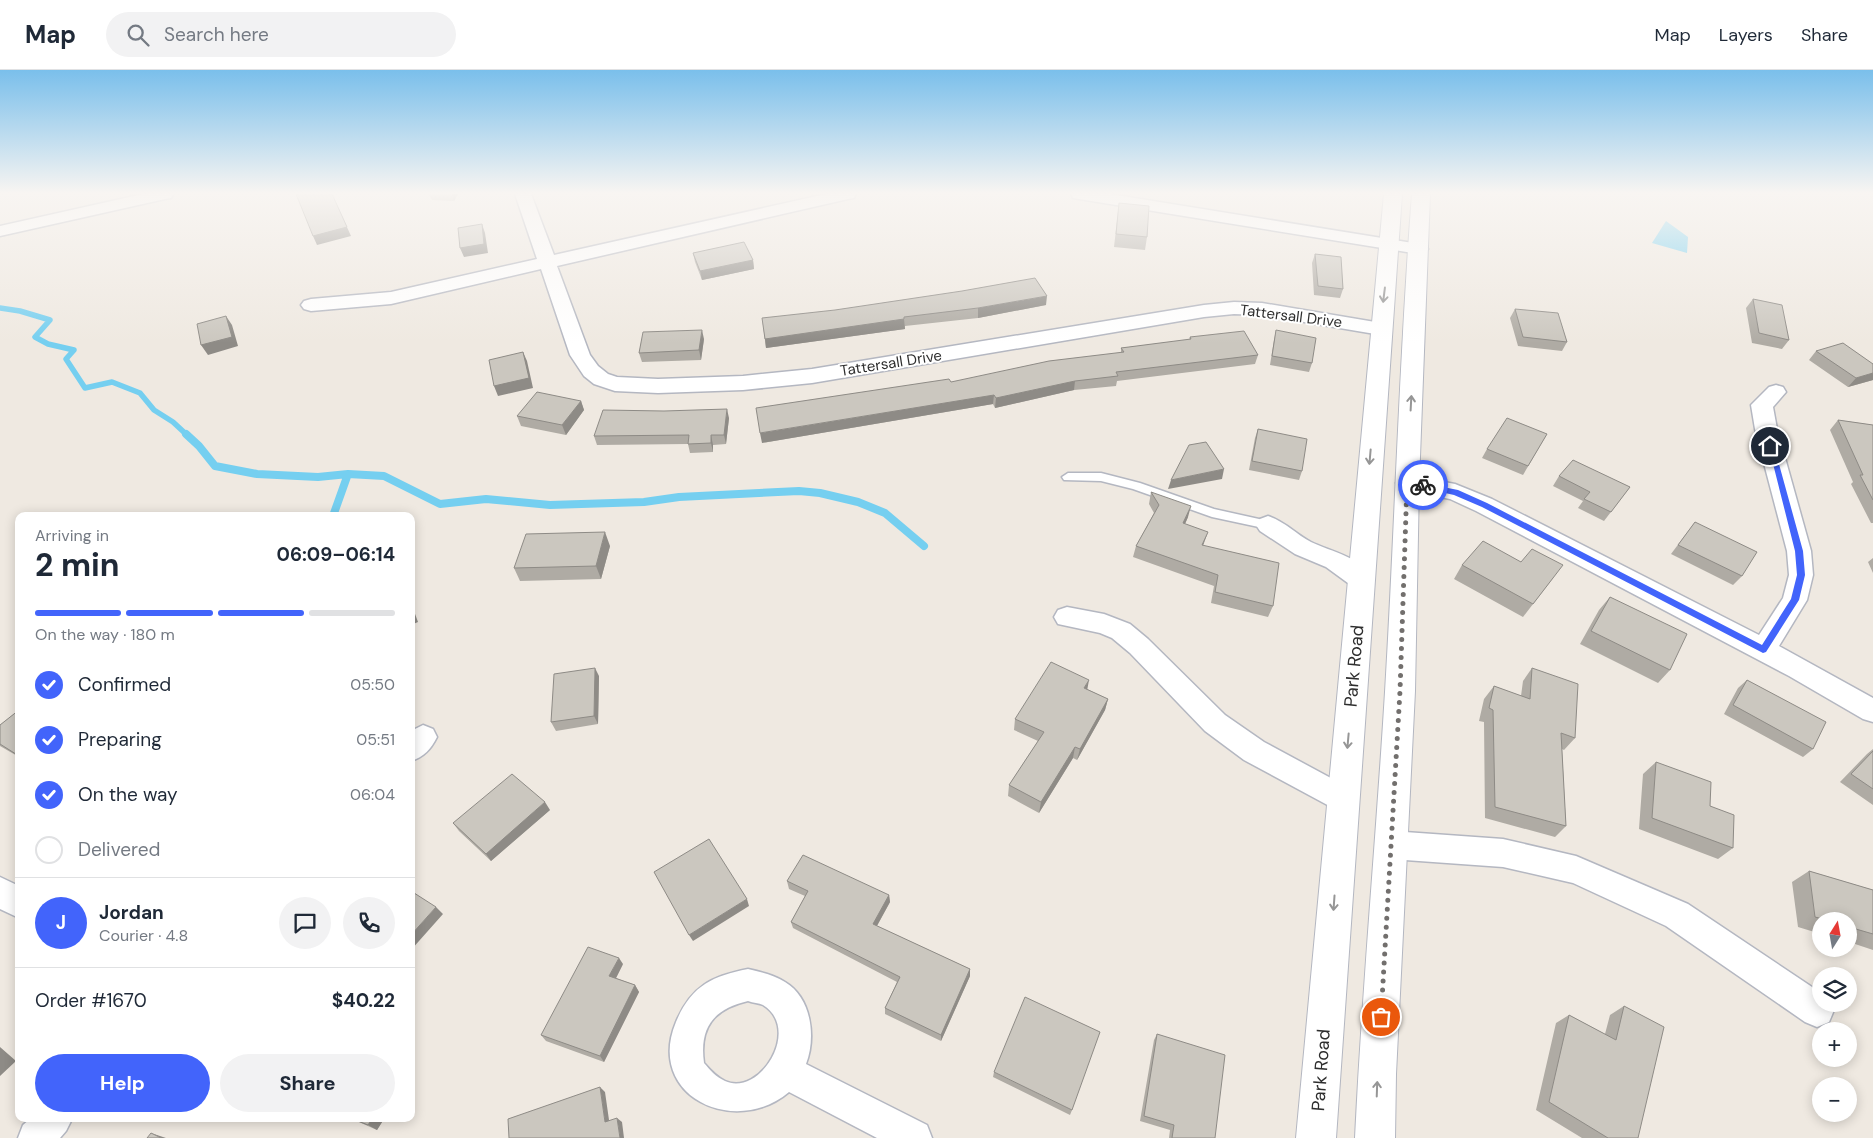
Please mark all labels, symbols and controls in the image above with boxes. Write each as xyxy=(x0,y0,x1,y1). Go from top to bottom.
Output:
search box xyxy=(106,12,456,57)
text: Map xyxy=(25,19,76,50)
icon: search xyxy=(124,21,152,49)
text: Search here xyxy=(164,22,269,47)
text: Map xyxy=(1655,23,1691,47)
text: Layers xyxy=(1719,23,1773,47)
text: Share xyxy=(1801,23,1848,47)
one-way arrow xyxy=(1379,286,1389,302)
street label: Tattersall Drive xyxy=(1239,300,1343,332)
street label: Tattersall Drive xyxy=(839,345,943,381)
one-way arrow xyxy=(1407,395,1416,411)
pin xyxy=(1749,425,1791,467)
icon: home xyxy=(1756,432,1784,460)
one-way arrow xyxy=(1366,448,1375,464)
courier xyxy=(1398,460,1448,510)
icon: bike xyxy=(1409,471,1437,499)
text: Arriving in xyxy=(35,525,109,546)
text: 06:09–06:14 xyxy=(277,542,395,567)
text: 2 min xyxy=(35,544,120,586)
text: On the way · 180 m xyxy=(35,624,175,645)
street label: Park Road xyxy=(1338,624,1370,708)
icon: check xyxy=(35,671,63,699)
text: Confirmed xyxy=(78,672,171,697)
text: 05:50 xyxy=(350,674,395,695)
icon: check xyxy=(35,726,63,754)
text: Preparing xyxy=(78,727,162,752)
text: 05:51 xyxy=(356,729,395,750)
one-way arrow xyxy=(1343,732,1352,748)
icon: check xyxy=(35,781,63,809)
text: On the way xyxy=(78,782,178,807)
text: 06:04 xyxy=(350,784,395,805)
text: Delivered xyxy=(78,837,160,862)
one-way arrow xyxy=(1330,894,1339,910)
button: chat xyxy=(279,897,331,949)
button: phone xyxy=(343,897,395,949)
text: Jordan xyxy=(99,900,164,925)
text: J xyxy=(56,910,66,935)
north arrow xyxy=(1812,912,1858,958)
map controls xyxy=(1812,912,1857,1122)
text: Courier · 4.8 xyxy=(99,925,188,946)
button: layers xyxy=(1812,967,1857,1012)
text: Order #1670 xyxy=(35,988,147,1013)
text: $40.22 xyxy=(332,988,395,1013)
pin xyxy=(1360,996,1402,1038)
icon: bag xyxy=(1367,1003,1395,1031)
button: + xyxy=(1812,1022,1857,1067)
street label: Park Road xyxy=(1306,1028,1336,1112)
button: Help xyxy=(35,1054,210,1112)
button: Share xyxy=(220,1054,395,1112)
button: − xyxy=(1812,1077,1857,1122)
one-way arrow xyxy=(1372,1082,1382,1098)

